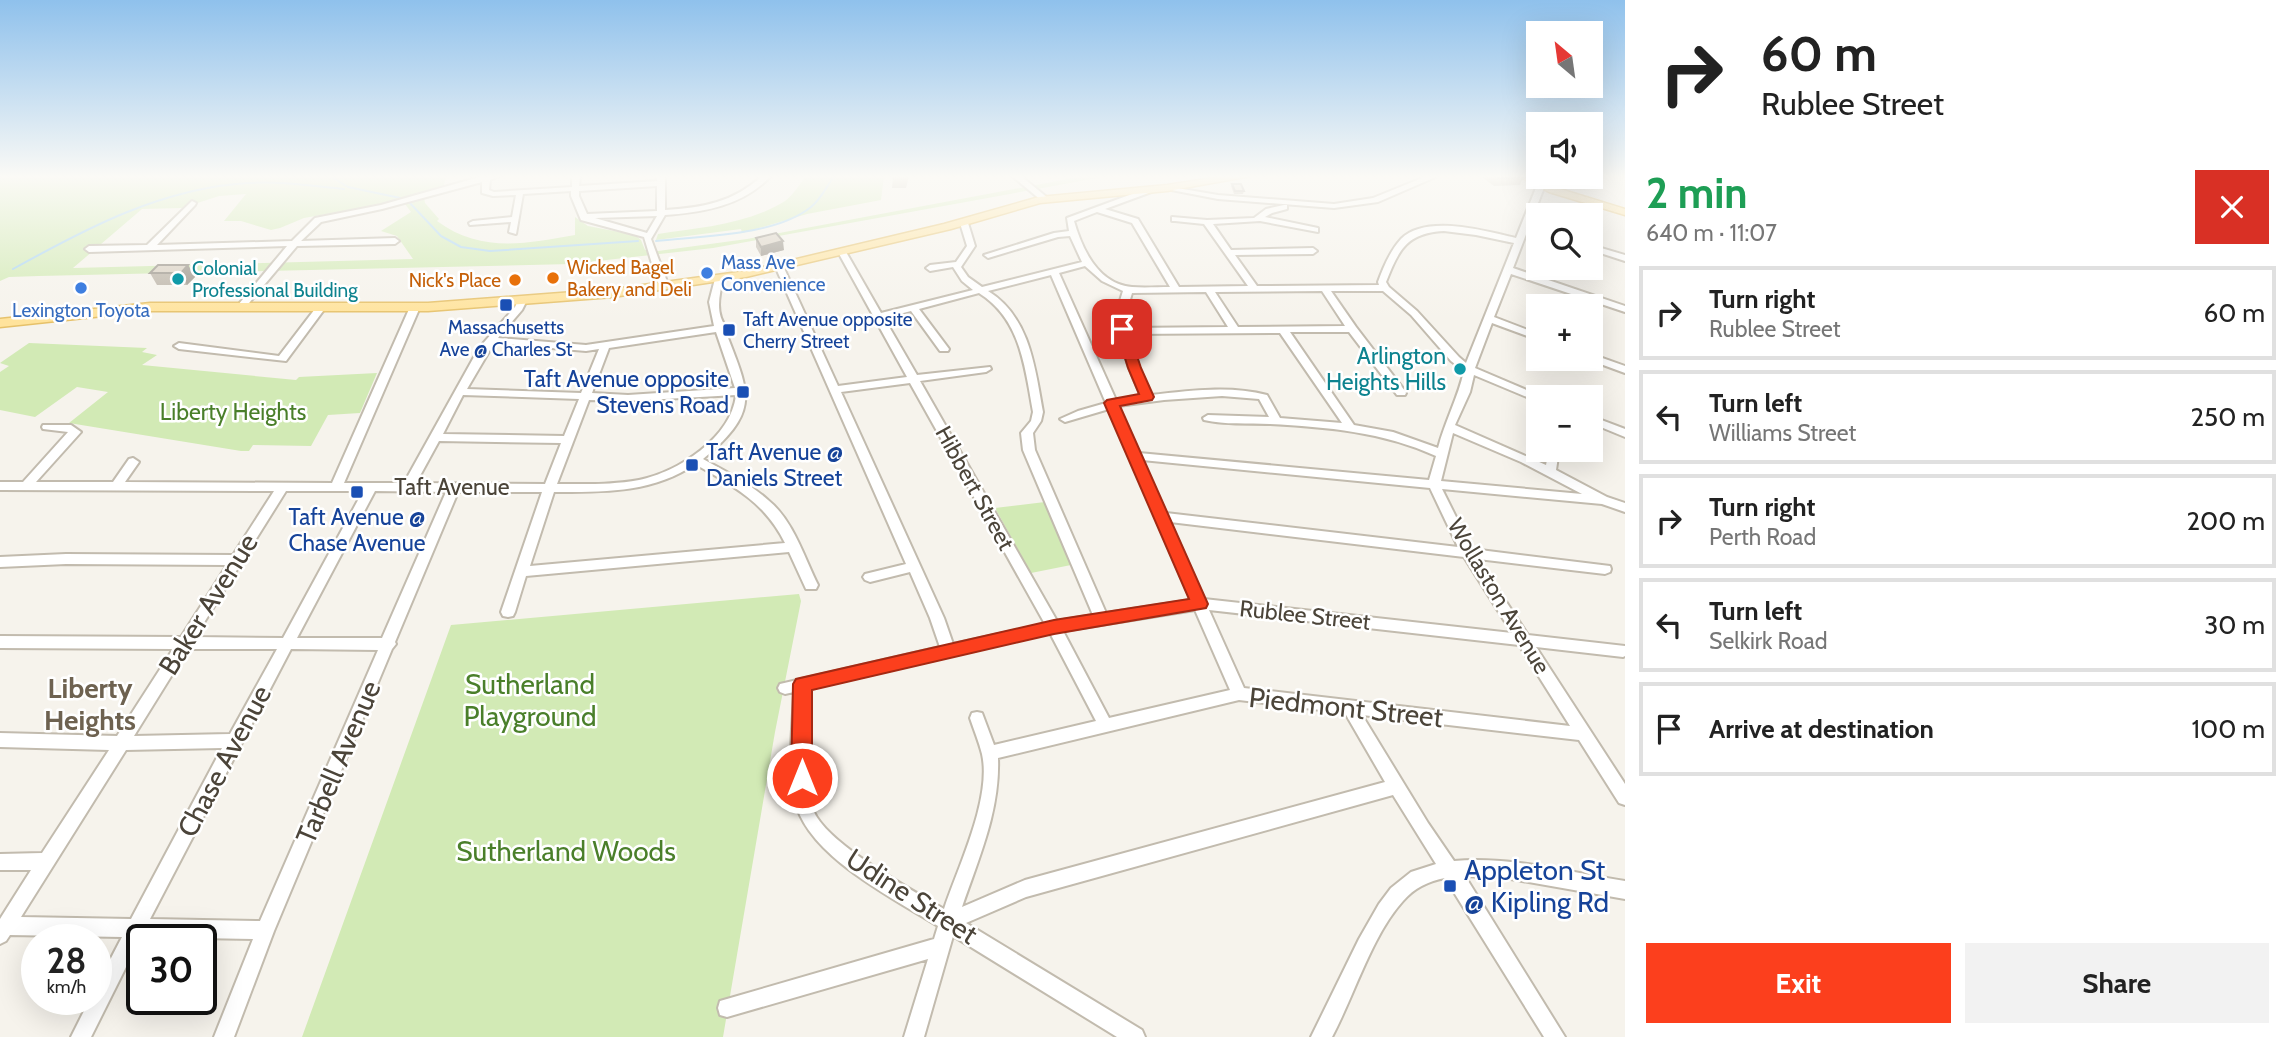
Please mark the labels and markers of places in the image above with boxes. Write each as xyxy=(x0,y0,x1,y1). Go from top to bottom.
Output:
place label: Mass Ave Convenience xyxy=(721,251,826,296)
place label: Wicked Bagel Bakery and Deli xyxy=(567,256,692,301)
place label: Colonial Professional Building xyxy=(192,257,358,302)
marker: Mass Ave Convenience xyxy=(699,265,715,281)
place label: Nick's Place xyxy=(409,269,501,292)
marker: Wicked Bagel Bakery and Deli xyxy=(545,270,561,286)
marker: Colonial Professional Building xyxy=(170,271,186,287)
marker: Nick's Place xyxy=(507,272,523,288)
marker: Lexington Toyota xyxy=(73,280,89,296)
marker: Massachusetts Ave @ Charles St xyxy=(498,297,514,313)
place label: Lexington Toyota xyxy=(12,299,150,322)
pin xyxy=(1092,299,1152,359)
place label: Taft Avenue opposite Cherry Street xyxy=(743,308,913,353)
place label: Massachusetts Ave @ Charles St xyxy=(440,316,573,361)
marker: Taft Avenue opposite Cherry Street xyxy=(721,322,737,338)
place label: Arlington Heights Hills xyxy=(1326,342,1446,396)
marker: Arlington Heights Hills xyxy=(1452,361,1468,377)
place label: Taft Avenue opposite Stevens Road xyxy=(524,365,729,419)
marker: Taft Avenue opposite Stevens Road xyxy=(735,384,751,400)
place label: Taft Avenue @ Daniels Street xyxy=(706,438,843,492)
marker: Taft Avenue @ Daniels Street xyxy=(684,457,700,473)
marker: Taft Avenue @ Chase Avenue xyxy=(349,484,365,500)
place label: Taft Avenue @ Chase Avenue xyxy=(288,503,426,557)
place label: Appleton St @ Kipling Rd xyxy=(1464,853,1609,919)
marker: Appleton St @ Kipling Rd xyxy=(1442,878,1458,894)

